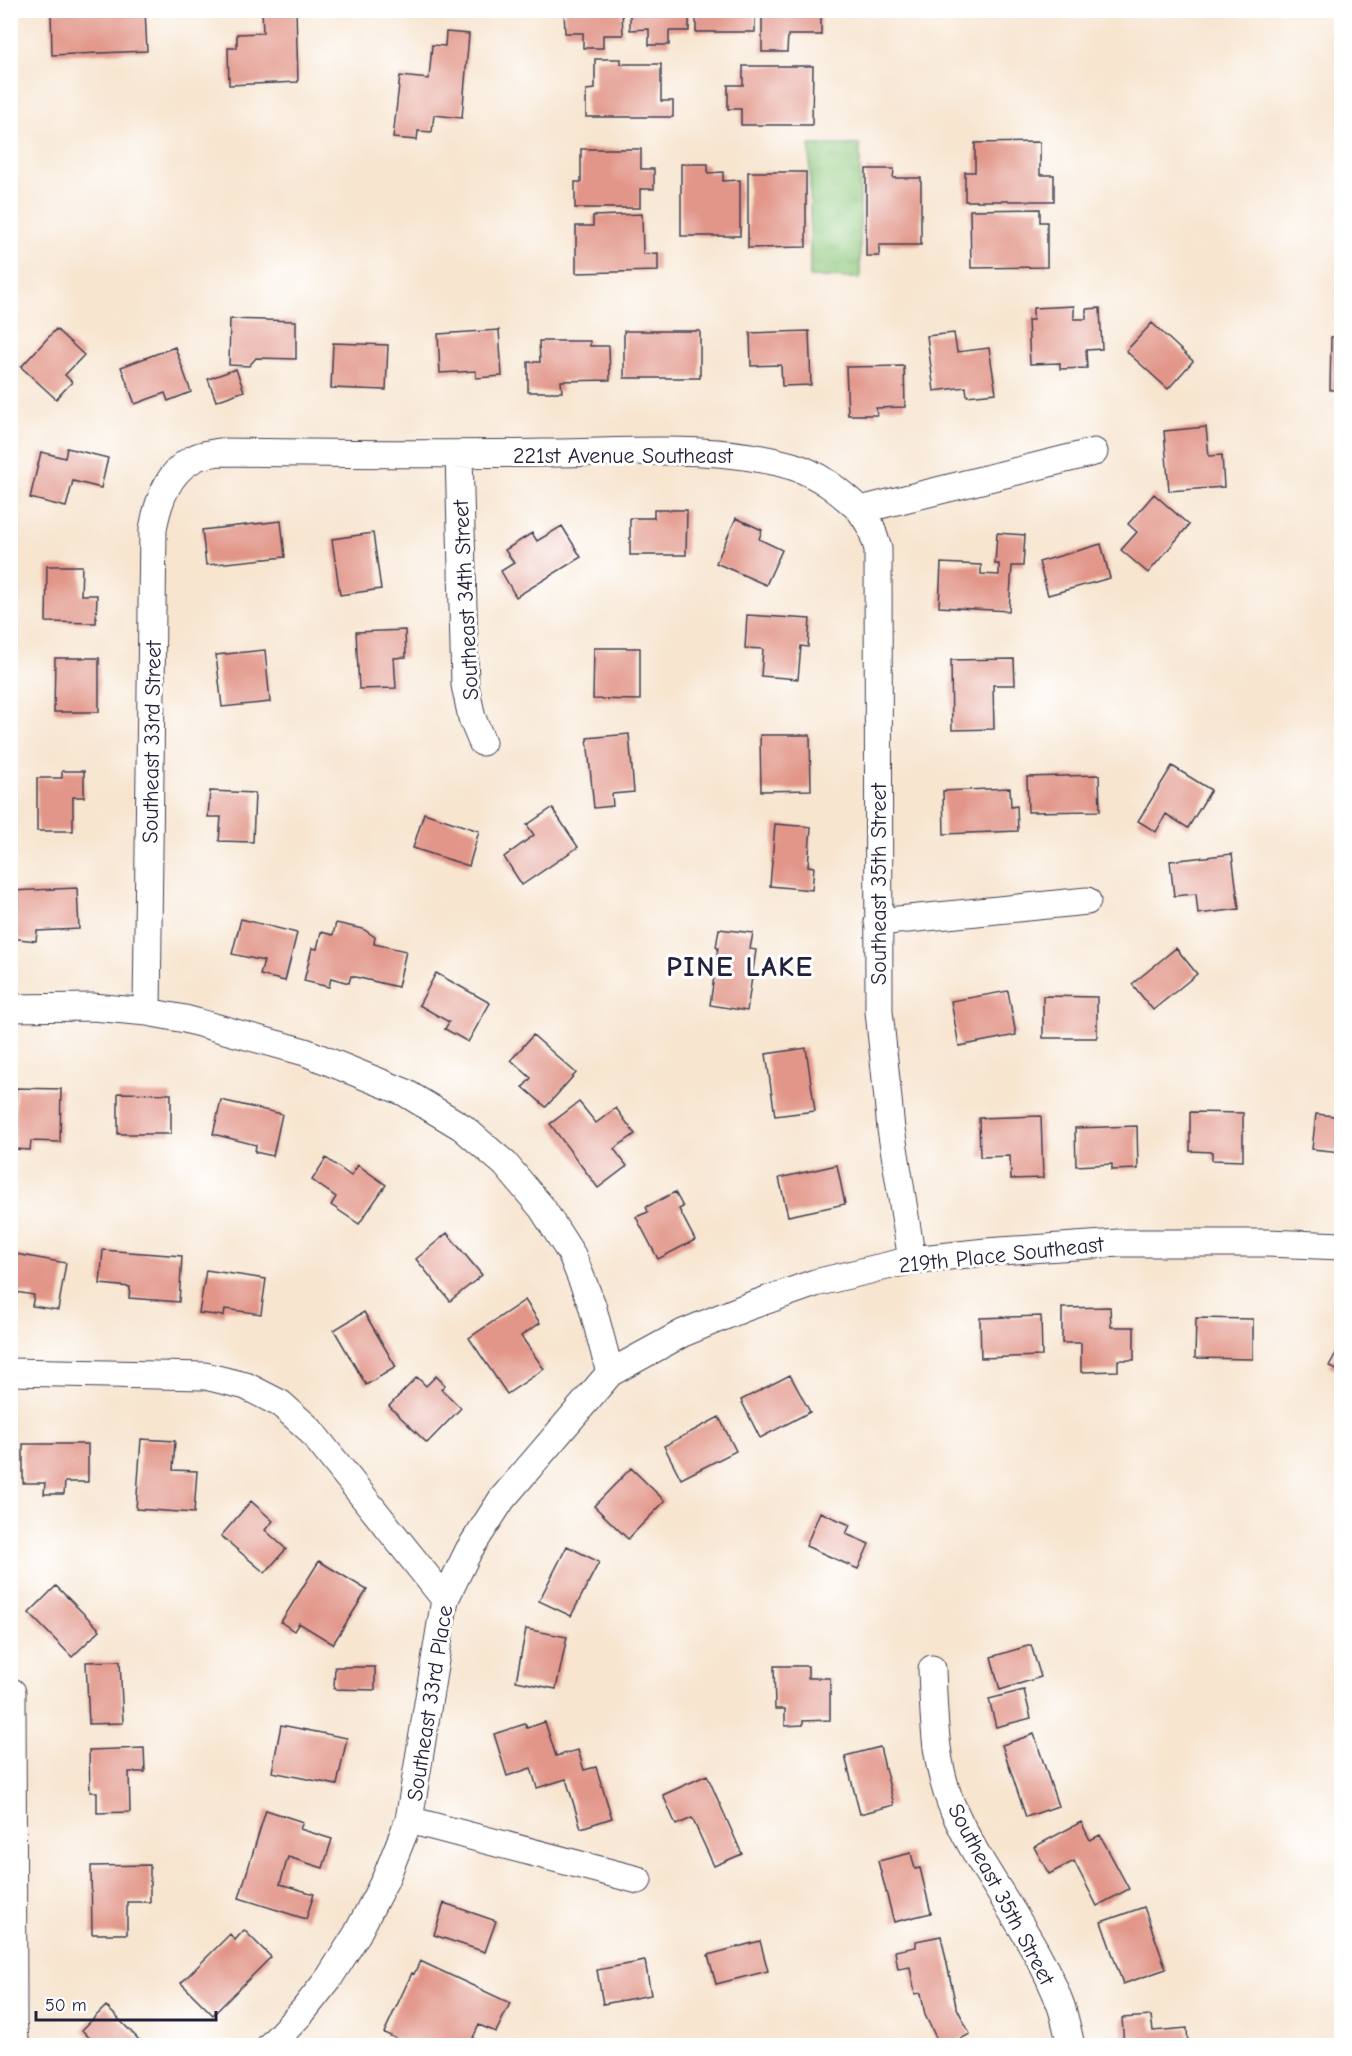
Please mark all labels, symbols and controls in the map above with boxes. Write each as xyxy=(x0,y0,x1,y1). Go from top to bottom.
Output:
street label: 221st Avenue Southeast xyxy=(513,443,734,469)
street label: Southeast 34th Street xyxy=(448,498,484,701)
street label: Southeast 33rd Street xyxy=(137,640,167,844)
street label: Southeast 35th Street xyxy=(866,782,892,985)
district label: PINE LAKE xyxy=(666,951,814,983)
street label: 219th Place Southeast xyxy=(897,1231,1105,1279)
street label: Southeast 33rd Place xyxy=(402,1603,458,1803)
street label: Southeast 35th Street xyxy=(942,1799,1060,1990)
scale bar xyxy=(36,1984,216,2022)
text: 50 m xyxy=(45,1995,87,2016)

